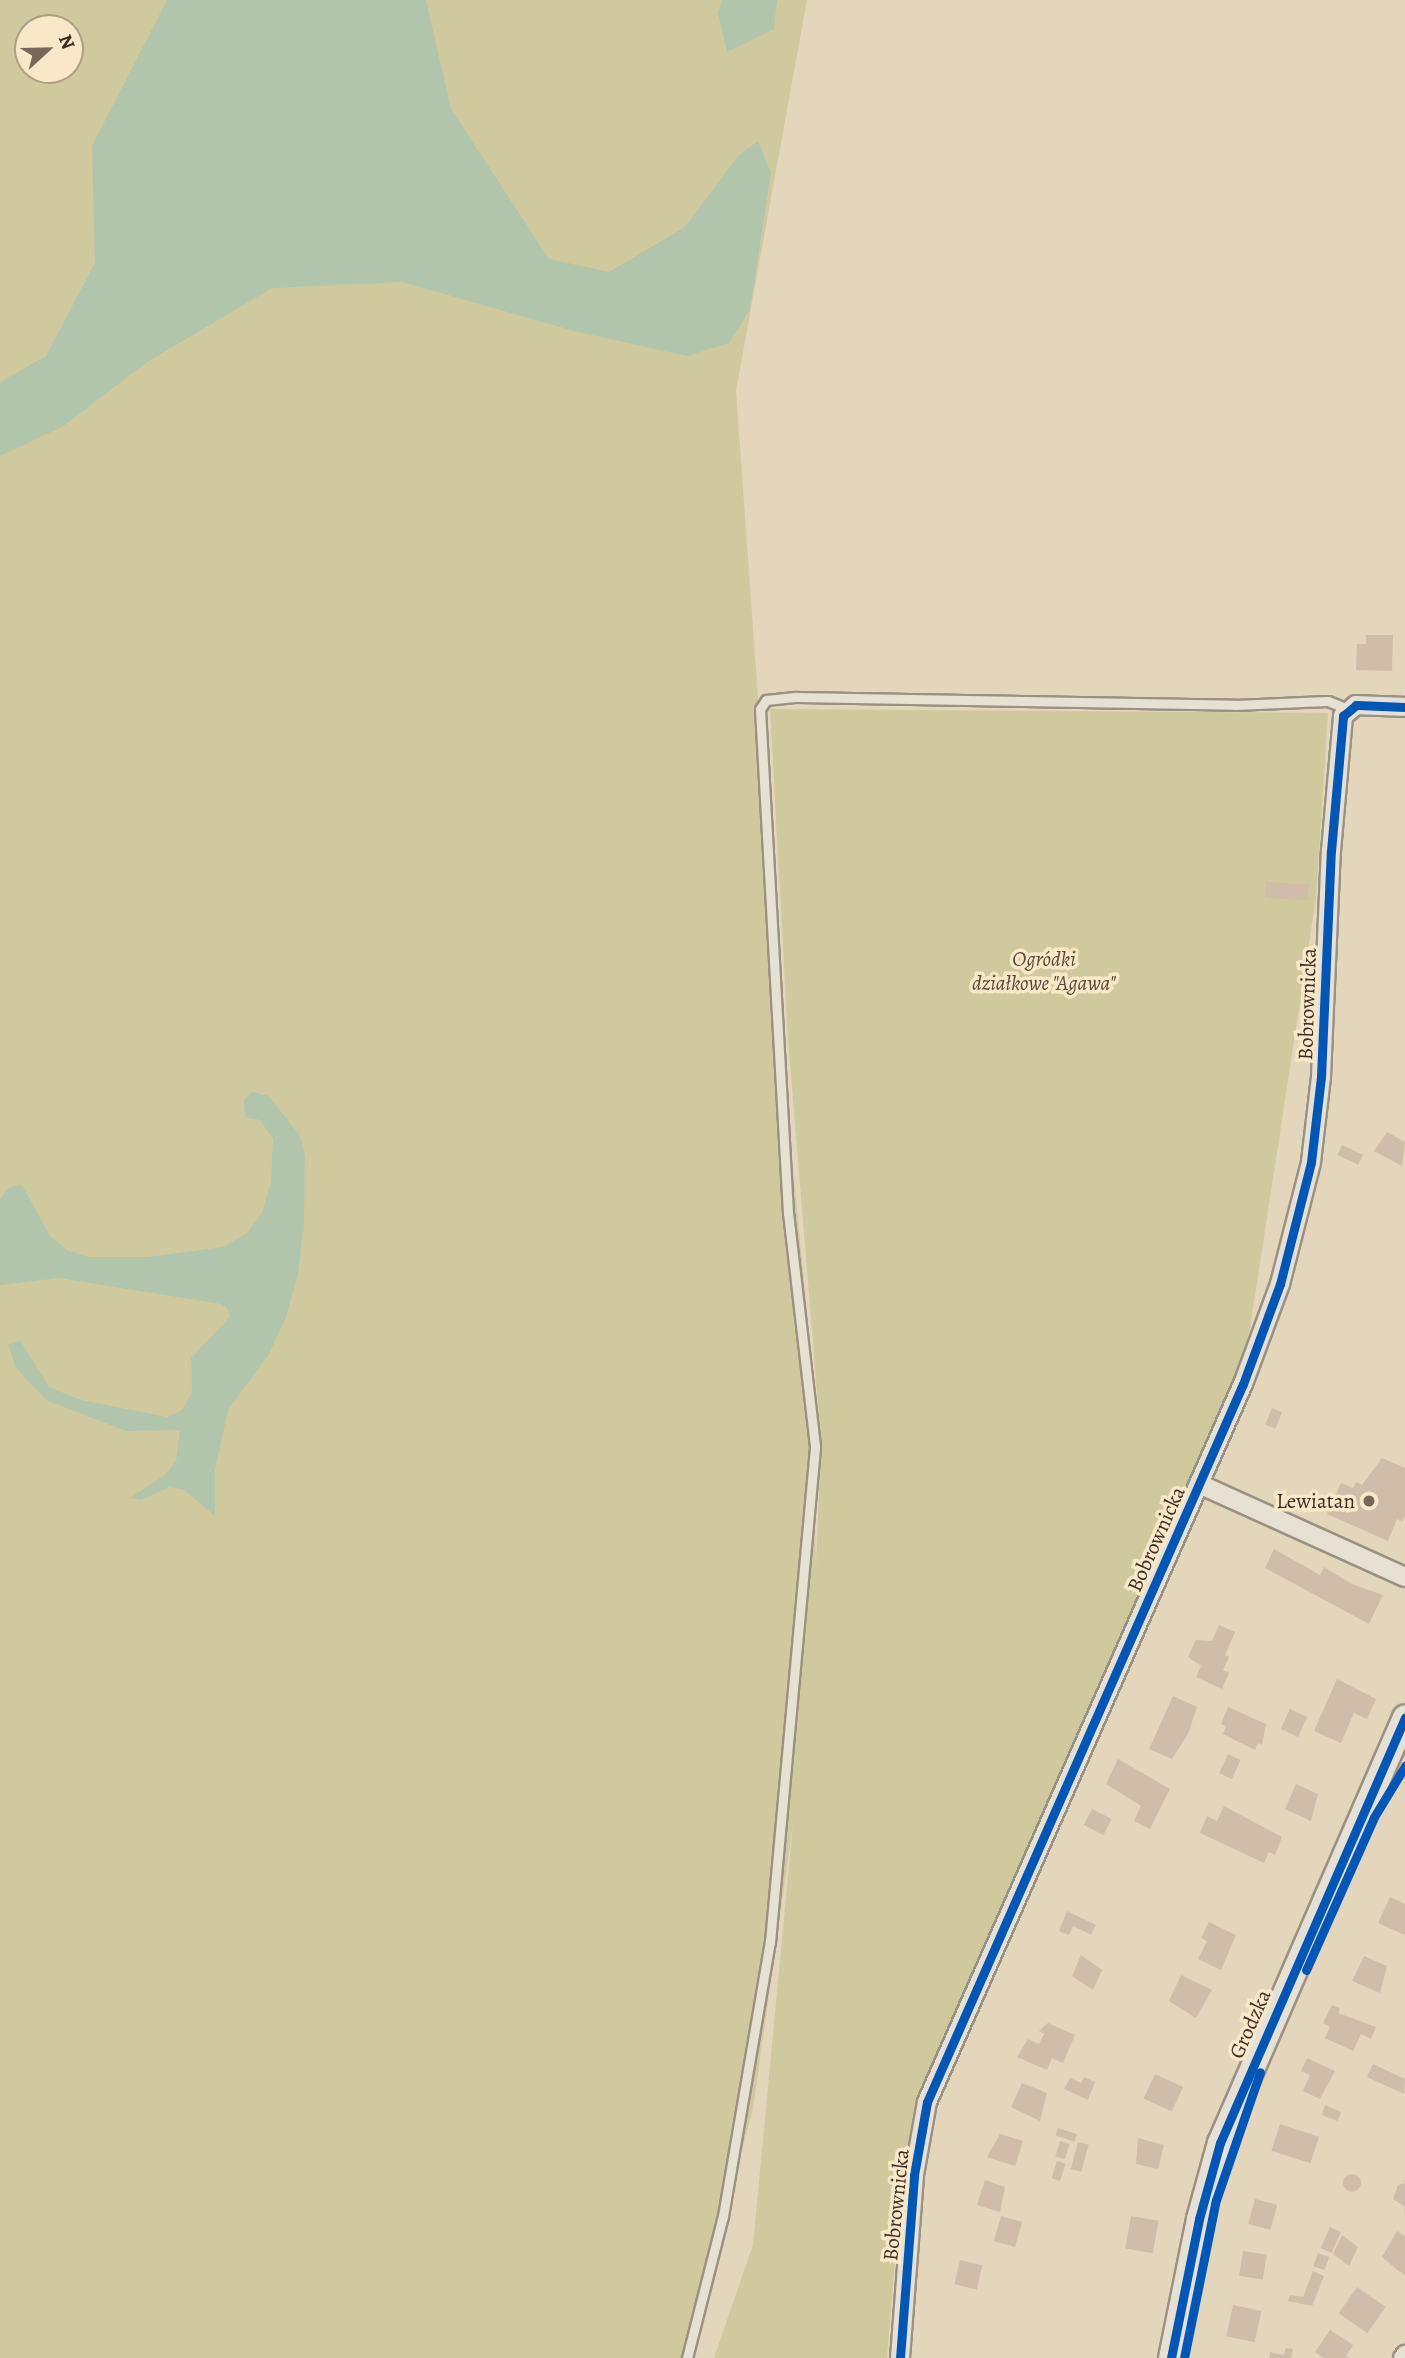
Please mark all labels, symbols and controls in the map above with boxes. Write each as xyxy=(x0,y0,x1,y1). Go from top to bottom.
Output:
north arrow xyxy=(14,14,84,84)
text: N xyxy=(52,31,81,53)
park label: Ogródki działkowe "Agawa" xyxy=(972,946,1116,996)
street label: Bobrownicka xyxy=(1292,947,1322,1061)
street label: Bobrownicka xyxy=(1122,1483,1190,1595)
place label: Lewiatan xyxy=(1276,1488,1355,1514)
marker: Lewiatan xyxy=(1361,1493,1377,1509)
street label: Grodzka xyxy=(1224,1986,1276,2062)
street label: Bobrownicka xyxy=(878,2148,914,2262)

